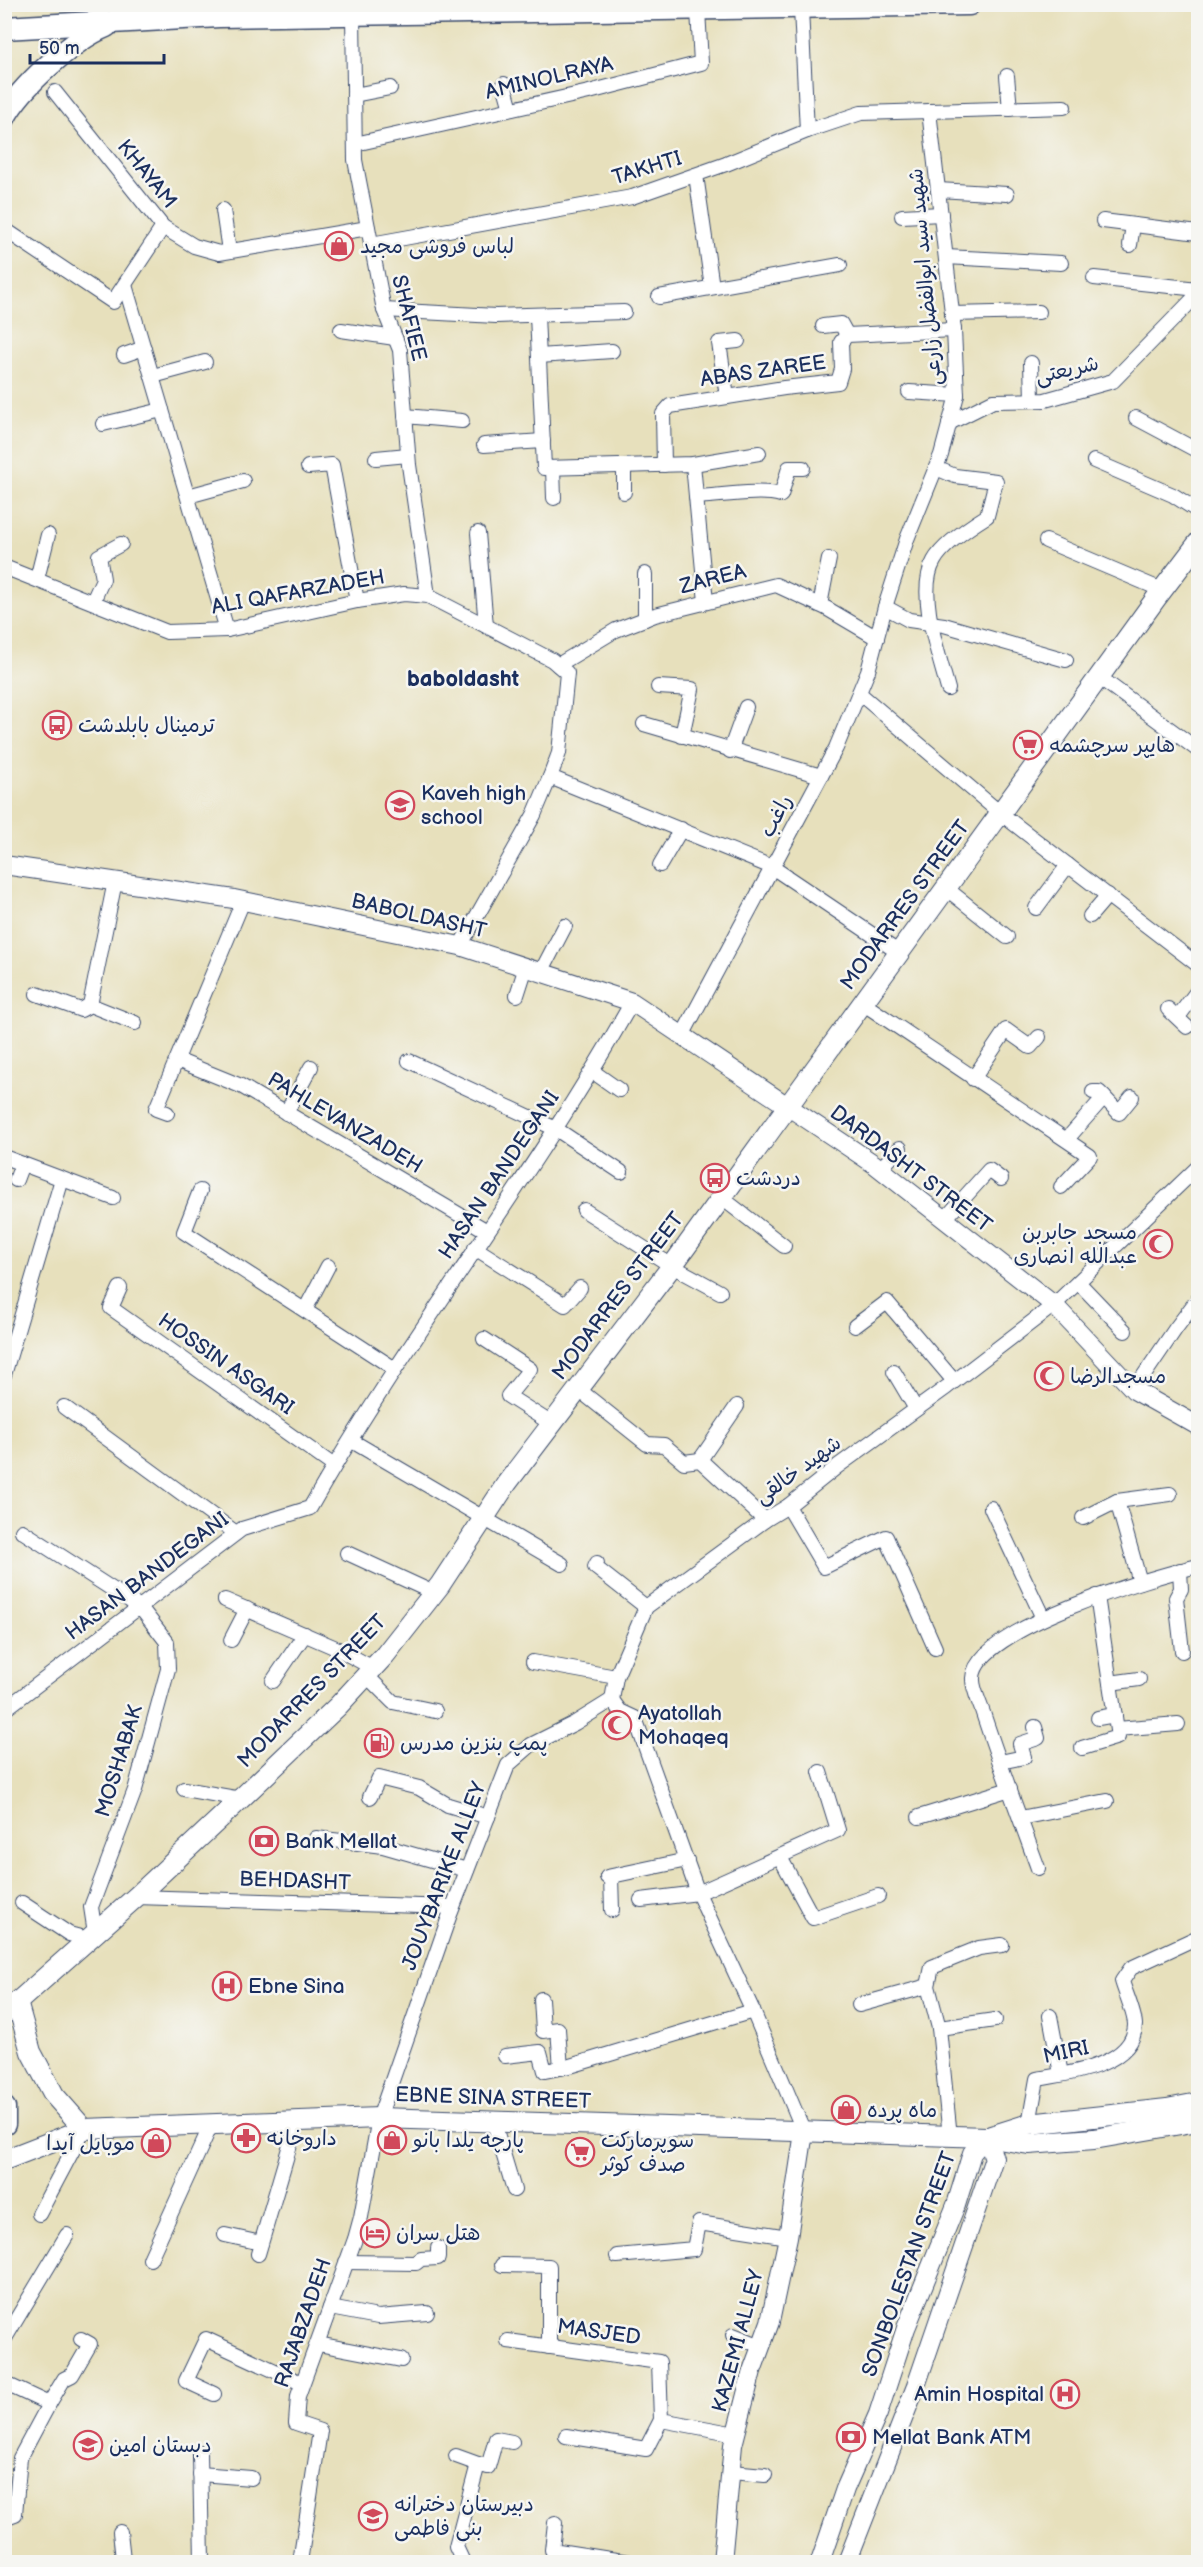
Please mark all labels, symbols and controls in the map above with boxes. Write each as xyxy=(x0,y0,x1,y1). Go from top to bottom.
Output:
scale bar xyxy=(30,27,164,65)
text: 50 m xyxy=(39,38,80,59)
street label: AMINOLRAYA xyxy=(483,51,615,105)
street label: KHAYAM xyxy=(112,135,182,213)
street label: TAKHTI xyxy=(609,146,685,190)
street label: شهید سید ابوالفضل زارعی xyxy=(903,167,948,387)
shop icon: لباس فروشی مجید xyxy=(323,230,355,262)
place label: لباس فروشی مجید xyxy=(360,234,514,260)
street label: SHAFIEE xyxy=(386,272,432,364)
street label: ABAS ZAREE xyxy=(699,350,827,392)
street label: شریعتی xyxy=(1033,351,1101,390)
street label: ZAREA xyxy=(676,559,749,600)
street label: ALI QAFARZADEH xyxy=(209,564,387,620)
district label: baboldasht xyxy=(407,666,520,693)
bus stop icon: ترمینال بابلدشت xyxy=(41,709,73,741)
place label: ترمینال بابلدشت xyxy=(78,713,216,738)
supermarket icon: هایپر سرچشمه xyxy=(1012,729,1044,761)
place label: هایپر سرچشمه xyxy=(1049,733,1175,758)
place label: Kaveh high school xyxy=(421,781,526,830)
school or university icon: Kaveh high school xyxy=(384,789,416,821)
street label: راغب xyxy=(755,791,797,841)
street label: MODARRES STREET xyxy=(835,815,975,995)
street label: BABOLDASHT xyxy=(349,888,489,944)
street label: PAHLEVANZADEH xyxy=(263,1067,427,1179)
street label: HASAN BANDEGANI xyxy=(433,1086,565,1264)
street label: DARDASHT STREET xyxy=(825,1100,997,1238)
bus stop icon: دردشت xyxy=(699,1162,731,1194)
place label: دردشت xyxy=(736,1166,801,1191)
street label: MODARRES STREET xyxy=(547,1207,689,1385)
place label: مسجد جابربن عبدالله انصاری xyxy=(1013,1220,1137,1269)
mosque icon: مسجد جابربن عبدالله انصاری xyxy=(1142,1228,1174,1260)
street label: HOSSIN ASGARI xyxy=(153,1308,299,1420)
mosque icon: مسجدالرضا xyxy=(1033,1360,1065,1392)
place label: مسجدالرضا xyxy=(1070,1364,1166,1389)
street label: شهید خالقی xyxy=(750,1430,847,1511)
street label: HASAN BANDEGANI xyxy=(61,1507,233,1645)
street label: MODARRES STREET xyxy=(232,1609,392,1773)
place label: Ayatollah Mohaqeq xyxy=(638,1701,729,1750)
street label: MOSHABAK xyxy=(90,1702,148,1820)
mosque icon: Ayatollah Mohaqeq xyxy=(601,1709,633,1741)
fuel station icon: پمپ بنزین مدرس xyxy=(363,1727,395,1759)
place label: پمپ بنزین مدرس xyxy=(400,1731,548,1756)
street label: JOUYBARIKE ALLEY xyxy=(397,1778,492,1974)
bank icon: Bank Mellat xyxy=(248,1825,280,1857)
place label: Bank Mellat xyxy=(285,1829,398,1854)
street label: BEHDASHT xyxy=(239,1867,352,1895)
hospital icon: Ebne Sina xyxy=(211,1970,243,2002)
place label: Ebne Sina xyxy=(248,1974,345,1999)
street label: MIRI xyxy=(1041,2035,1091,2069)
street label: EBNE SINA STREET xyxy=(394,2082,592,2114)
shop icon: ماه پرده xyxy=(830,2094,862,2126)
place label: ماه پرده xyxy=(867,2098,937,2123)
pharmacy icon: داروخانه xyxy=(230,2122,262,2154)
shop icon: پارچه یلدا بانو xyxy=(376,2124,408,2156)
place label: داروخانه xyxy=(267,2126,337,2152)
shop icon: موبایل آیدا xyxy=(140,2127,172,2159)
place label: پارچه یلدا بانو xyxy=(411,2128,524,2153)
place label: سوپرمارکت صدف کوثر xyxy=(599,2128,694,2177)
place label: موبایل آیدا xyxy=(46,2131,135,2156)
supermarket icon: سوپرمارکت صدف کوثر xyxy=(564,2136,596,2168)
street label: SONBOLESTAN STREET xyxy=(857,2148,962,2380)
hotel icon: هتل سران xyxy=(359,2217,391,2249)
place label: هتل سران xyxy=(396,2221,480,2246)
street label: RAJABZADEH xyxy=(269,2255,337,2391)
street label: KAZEMI ALLEY xyxy=(707,2266,769,2415)
street label: MASJED xyxy=(556,2314,642,2350)
hospital icon: Amin Hospital xyxy=(1049,2378,1081,2410)
place label: Amin Hospital xyxy=(914,2382,1044,2407)
bank icon: Mellat Bank ATM xyxy=(835,2421,867,2453)
place label: Mellat Bank ATM xyxy=(872,2425,1031,2450)
school or university icon: دبستان امین xyxy=(72,2429,104,2461)
place label: دبستان امین xyxy=(109,2433,212,2458)
place label: دبیرستان دخترانه بنی فاطمی xyxy=(394,2492,534,2542)
school or university icon: دبیرستان دخترانه بنی فاطمی xyxy=(357,2500,389,2532)

